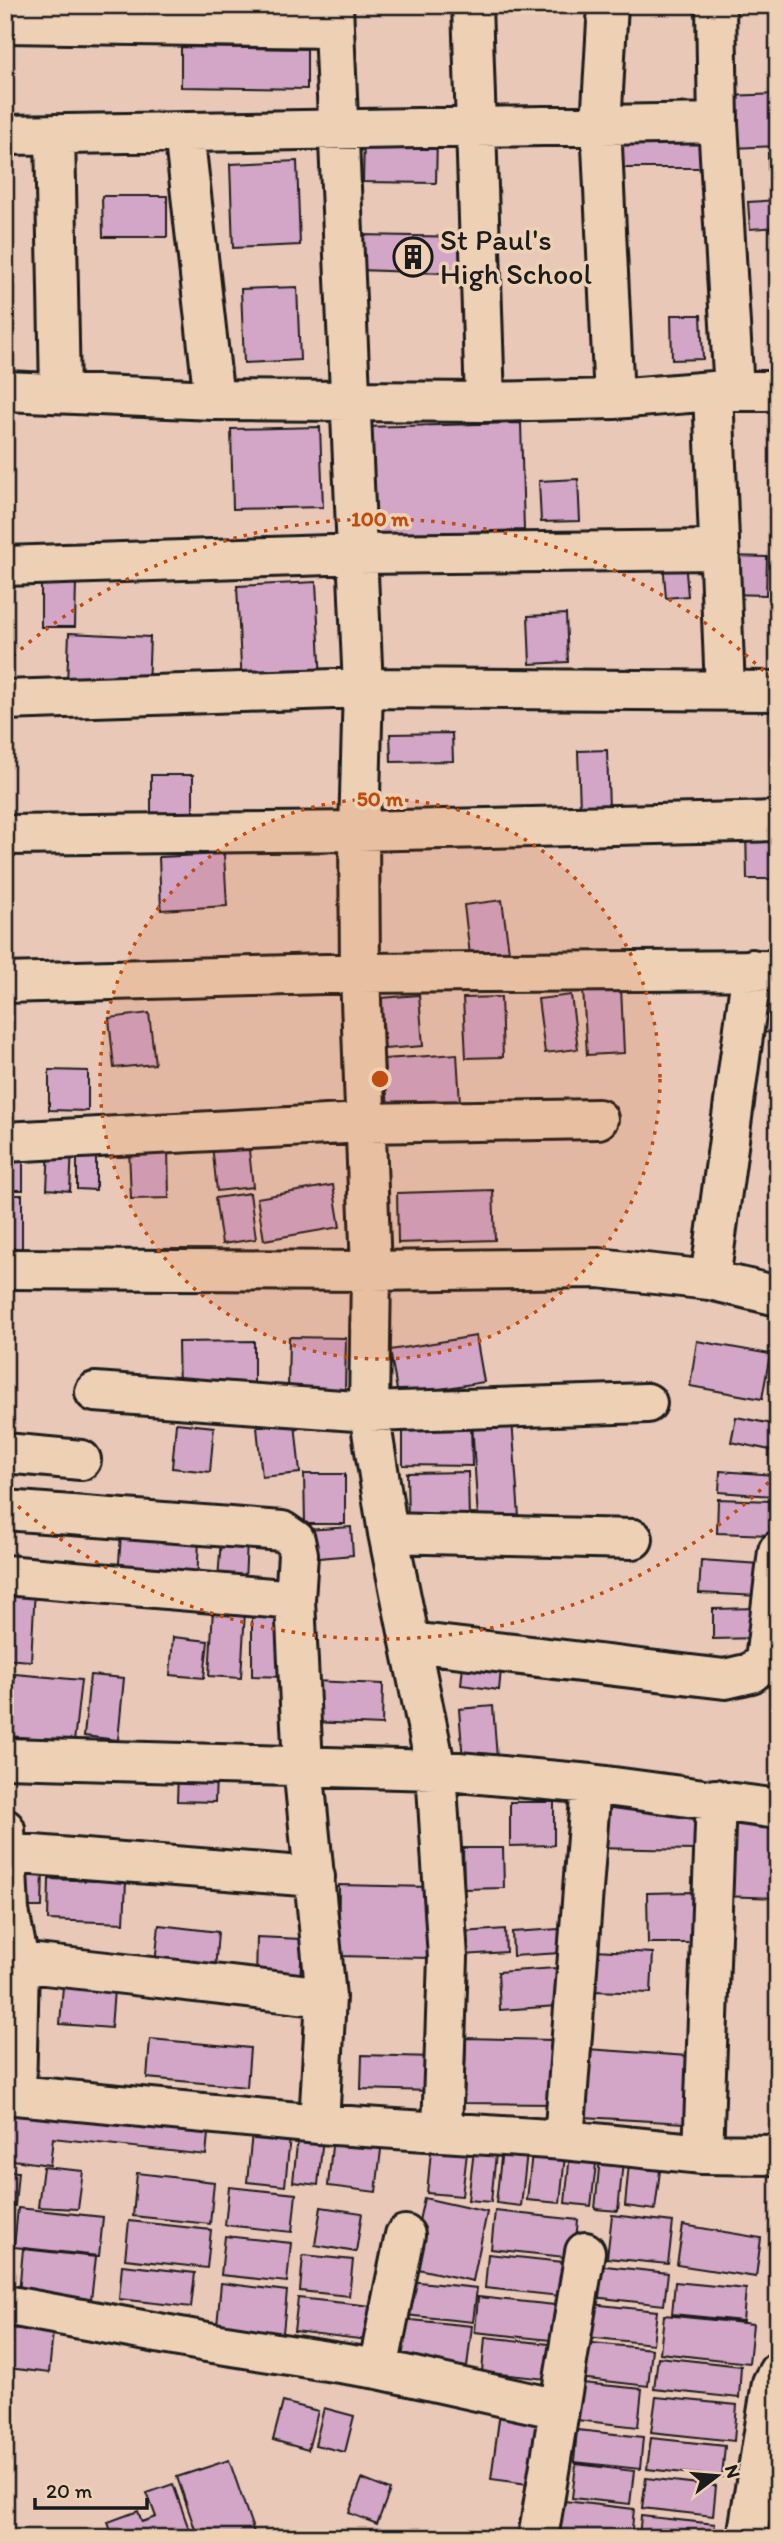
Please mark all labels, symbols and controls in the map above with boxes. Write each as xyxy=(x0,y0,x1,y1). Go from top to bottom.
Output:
place label: St Paul's High School xyxy=(440,221,593,292)
building icon: St Paul's High School xyxy=(392,236,434,278)
text: 100 m xyxy=(351,506,409,531)
text: 50 m xyxy=(357,786,404,811)
centre of rings xyxy=(368,1067,392,1091)
north arrow xyxy=(682,2442,752,2512)
text: N xyxy=(720,2462,746,2481)
scale bar xyxy=(35,2466,147,2510)
text: 20 m xyxy=(46,2478,93,2503)

